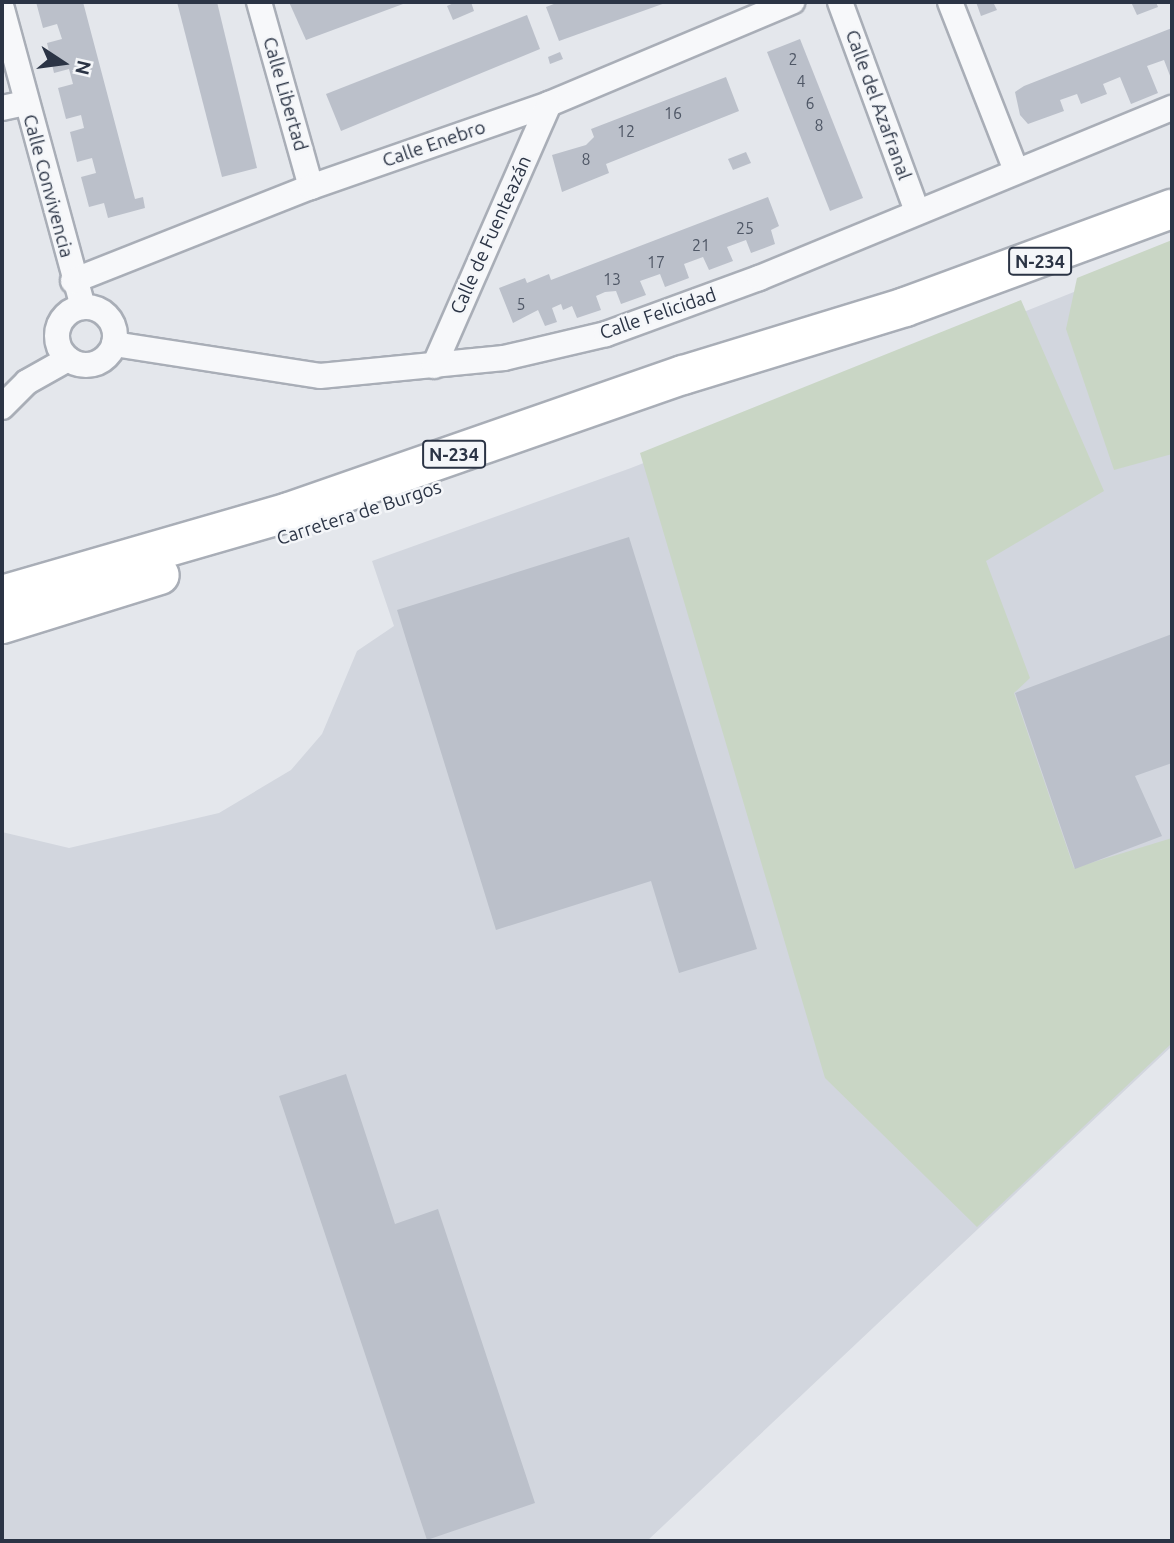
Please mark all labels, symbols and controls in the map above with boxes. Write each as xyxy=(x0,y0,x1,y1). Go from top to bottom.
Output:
street label: Calle del Azafranal xyxy=(840,27,916,183)
north arrow xyxy=(28,28,98,98)
street label: Calle Libertad xyxy=(258,34,312,154)
house number: 2 xyxy=(788,49,798,69)
text: N xyxy=(71,58,96,77)
house number: 4 xyxy=(796,71,806,91)
house number: 6 xyxy=(805,93,815,113)
house number: 16 xyxy=(664,103,682,123)
street label: Calle Convivencia xyxy=(18,112,78,260)
house number: 8 xyxy=(814,115,824,135)
street label: Calle Enebro xyxy=(379,116,489,172)
house number: 12 xyxy=(617,121,635,141)
house number: 8 xyxy=(581,149,591,169)
street label: Calle de Fuenteazán xyxy=(446,152,536,318)
house number: 25 xyxy=(736,218,754,238)
house number: 21 xyxy=(692,235,710,255)
road number: N-234 xyxy=(1007,246,1073,276)
house number: 17 xyxy=(647,252,665,272)
house number: 13 xyxy=(603,269,621,289)
street label: Calle Felicidad xyxy=(597,283,719,345)
house number: 5 xyxy=(516,294,526,314)
road number: N-234 xyxy=(421,440,487,468)
street label: Carretera de Burgos xyxy=(274,476,444,550)

